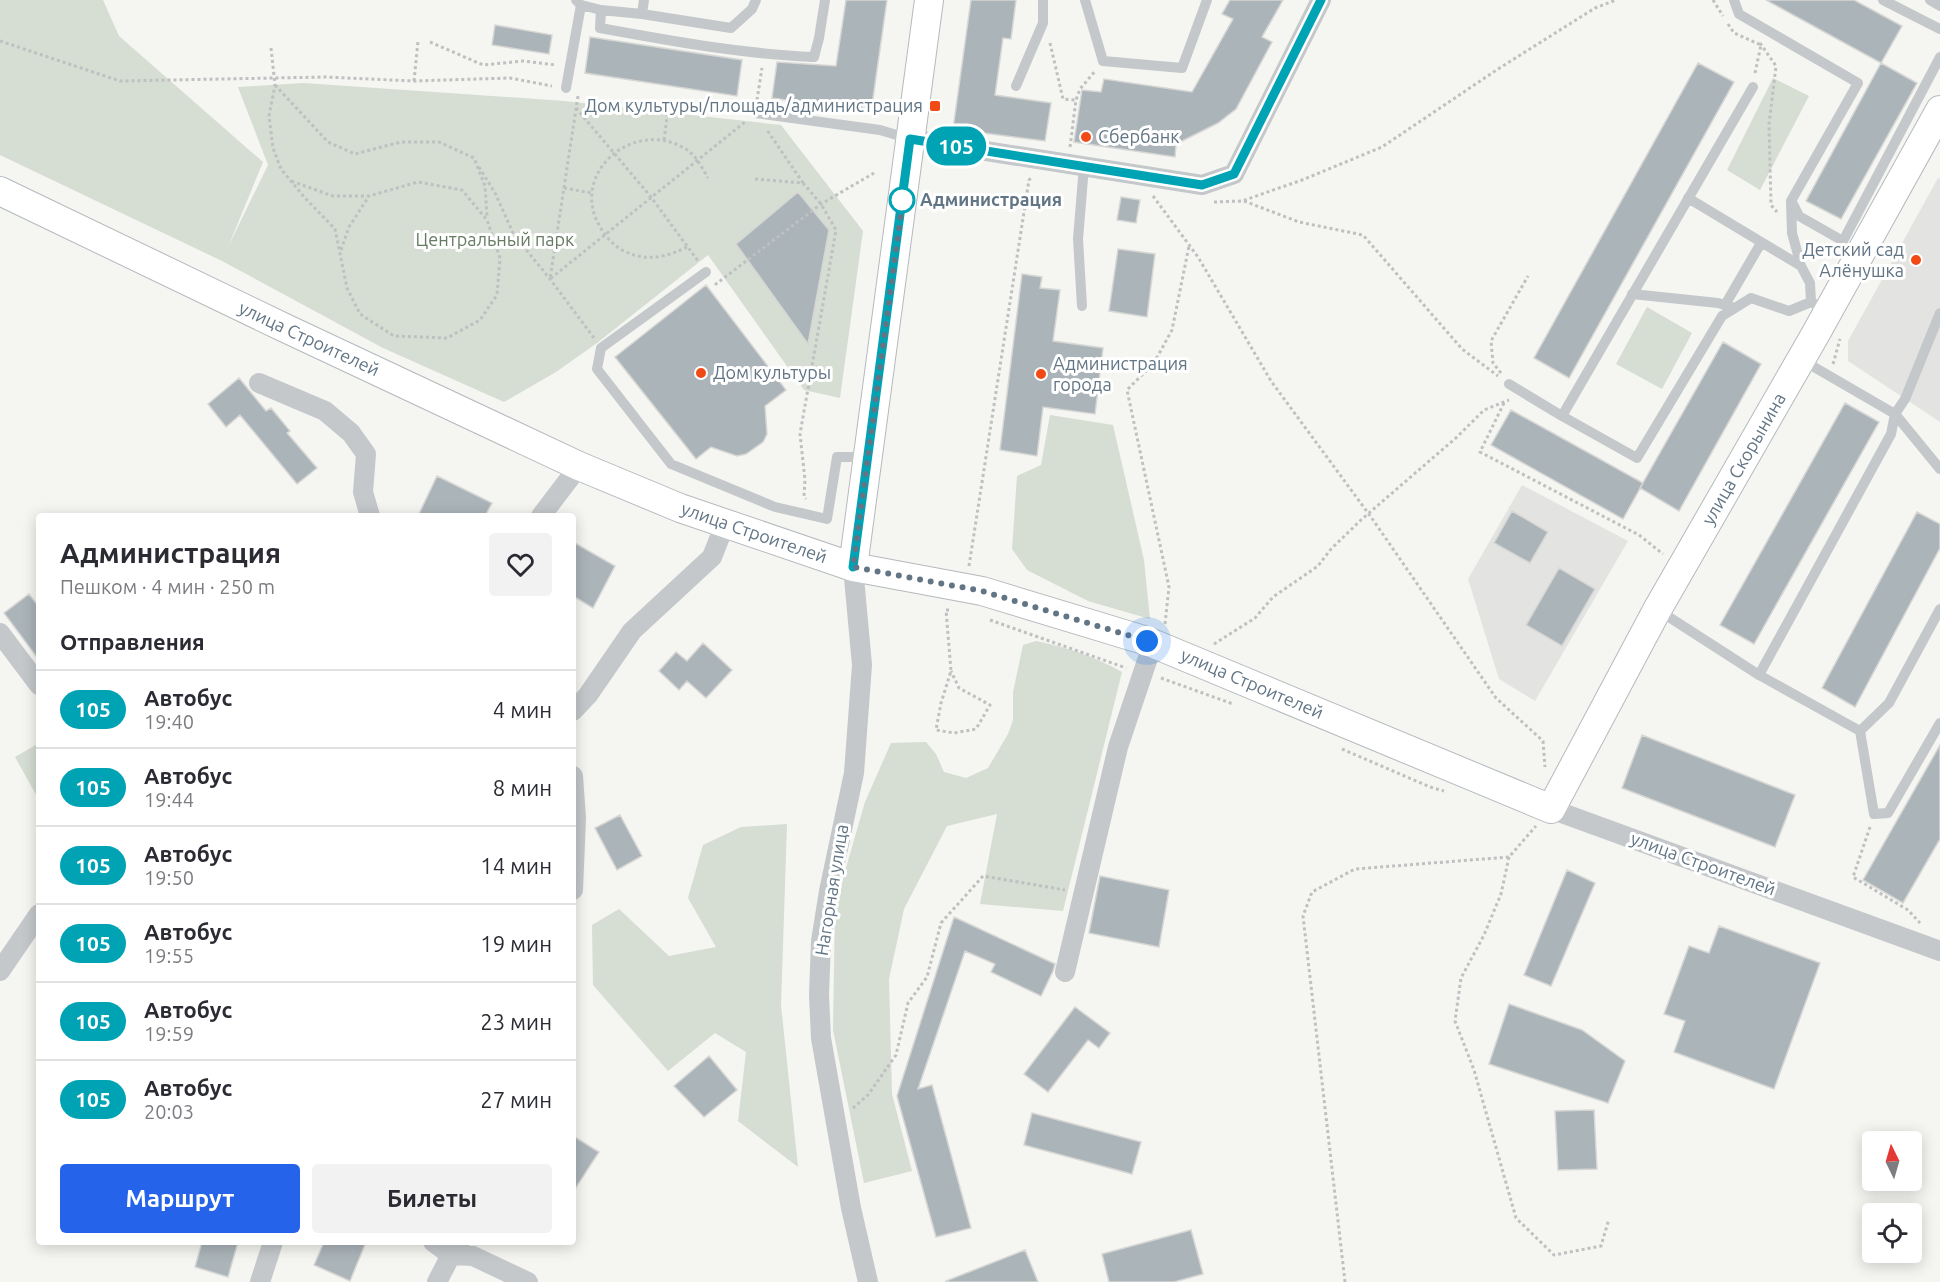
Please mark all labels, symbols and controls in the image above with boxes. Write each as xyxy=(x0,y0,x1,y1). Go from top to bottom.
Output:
place label: Дом культуры/площадь/администрация xyxy=(585,95,923,115)
marker: Дом культуры/площадь/администрация xyxy=(928,99,942,113)
line badge: 105 xyxy=(922,126,990,166)
place label: Сбербанк xyxy=(1098,126,1180,146)
marker: Сбербанк xyxy=(1079,130,1093,144)
text: 105 xyxy=(938,134,974,158)
marker: Администрация xyxy=(889,187,915,213)
place label: Администрация xyxy=(920,189,1062,209)
park label: Центральный парк xyxy=(416,229,574,249)
place label: Детский сад Алёнушка xyxy=(1802,239,1904,280)
marker: Детский сад Алёнушка xyxy=(1909,253,1923,267)
street label: улица Строителей xyxy=(236,297,383,379)
place label: Администрация города xyxy=(1053,353,1188,394)
place label: Дом культуры xyxy=(713,362,831,382)
marker: Дом культуры xyxy=(694,366,708,380)
marker: Администрация города xyxy=(1034,367,1048,381)
street label: улица Скорынина xyxy=(1697,389,1789,528)
street label: улица Строителей xyxy=(679,498,830,566)
button: heart xyxy=(489,533,552,596)
text: Администрация xyxy=(60,537,281,568)
text: Пешком · 4 мин · 250 m xyxy=(60,575,275,598)
your location xyxy=(1132,626,1162,656)
text: Отправления xyxy=(60,629,205,654)
street label: улица Строителей xyxy=(1178,644,1327,722)
text: Автобус xyxy=(144,685,232,710)
text: 105 xyxy=(75,697,111,721)
text: 4 мин xyxy=(493,697,552,722)
text: 19:40 xyxy=(144,710,194,733)
text: Автобус xyxy=(144,763,232,788)
text: 105 xyxy=(75,775,111,799)
text: 8 мин xyxy=(493,775,552,800)
text: 19:44 xyxy=(144,788,194,811)
street label: Нагорная улица xyxy=(811,823,851,957)
street label: улица Строителей xyxy=(1628,828,1779,899)
text: Автобус xyxy=(144,841,232,866)
text: 105 xyxy=(75,853,111,877)
text: 14 мин xyxy=(480,853,552,878)
text: 19:50 xyxy=(144,866,194,889)
text: Автобус xyxy=(144,919,232,944)
text: 105 xyxy=(75,931,111,955)
text: 19 мин xyxy=(480,931,552,956)
text: 19:55 xyxy=(144,944,194,967)
text: Автобус xyxy=(144,997,232,1022)
text: 105 xyxy=(75,1009,111,1033)
text: 23 мин xyxy=(480,1009,552,1034)
text: 19:59 xyxy=(144,1022,194,1045)
text: Автобус xyxy=(144,1075,232,1100)
text: 105 xyxy=(75,1087,111,1111)
text: 27 мин xyxy=(480,1087,552,1112)
text: 20:03 xyxy=(144,1100,194,1123)
north arrow xyxy=(1862,1131,1922,1191)
map controls xyxy=(1862,1131,1922,1263)
button: Маршрут xyxy=(60,1164,300,1233)
button: Билеты xyxy=(312,1164,552,1233)
button: locate xyxy=(1862,1203,1922,1263)

